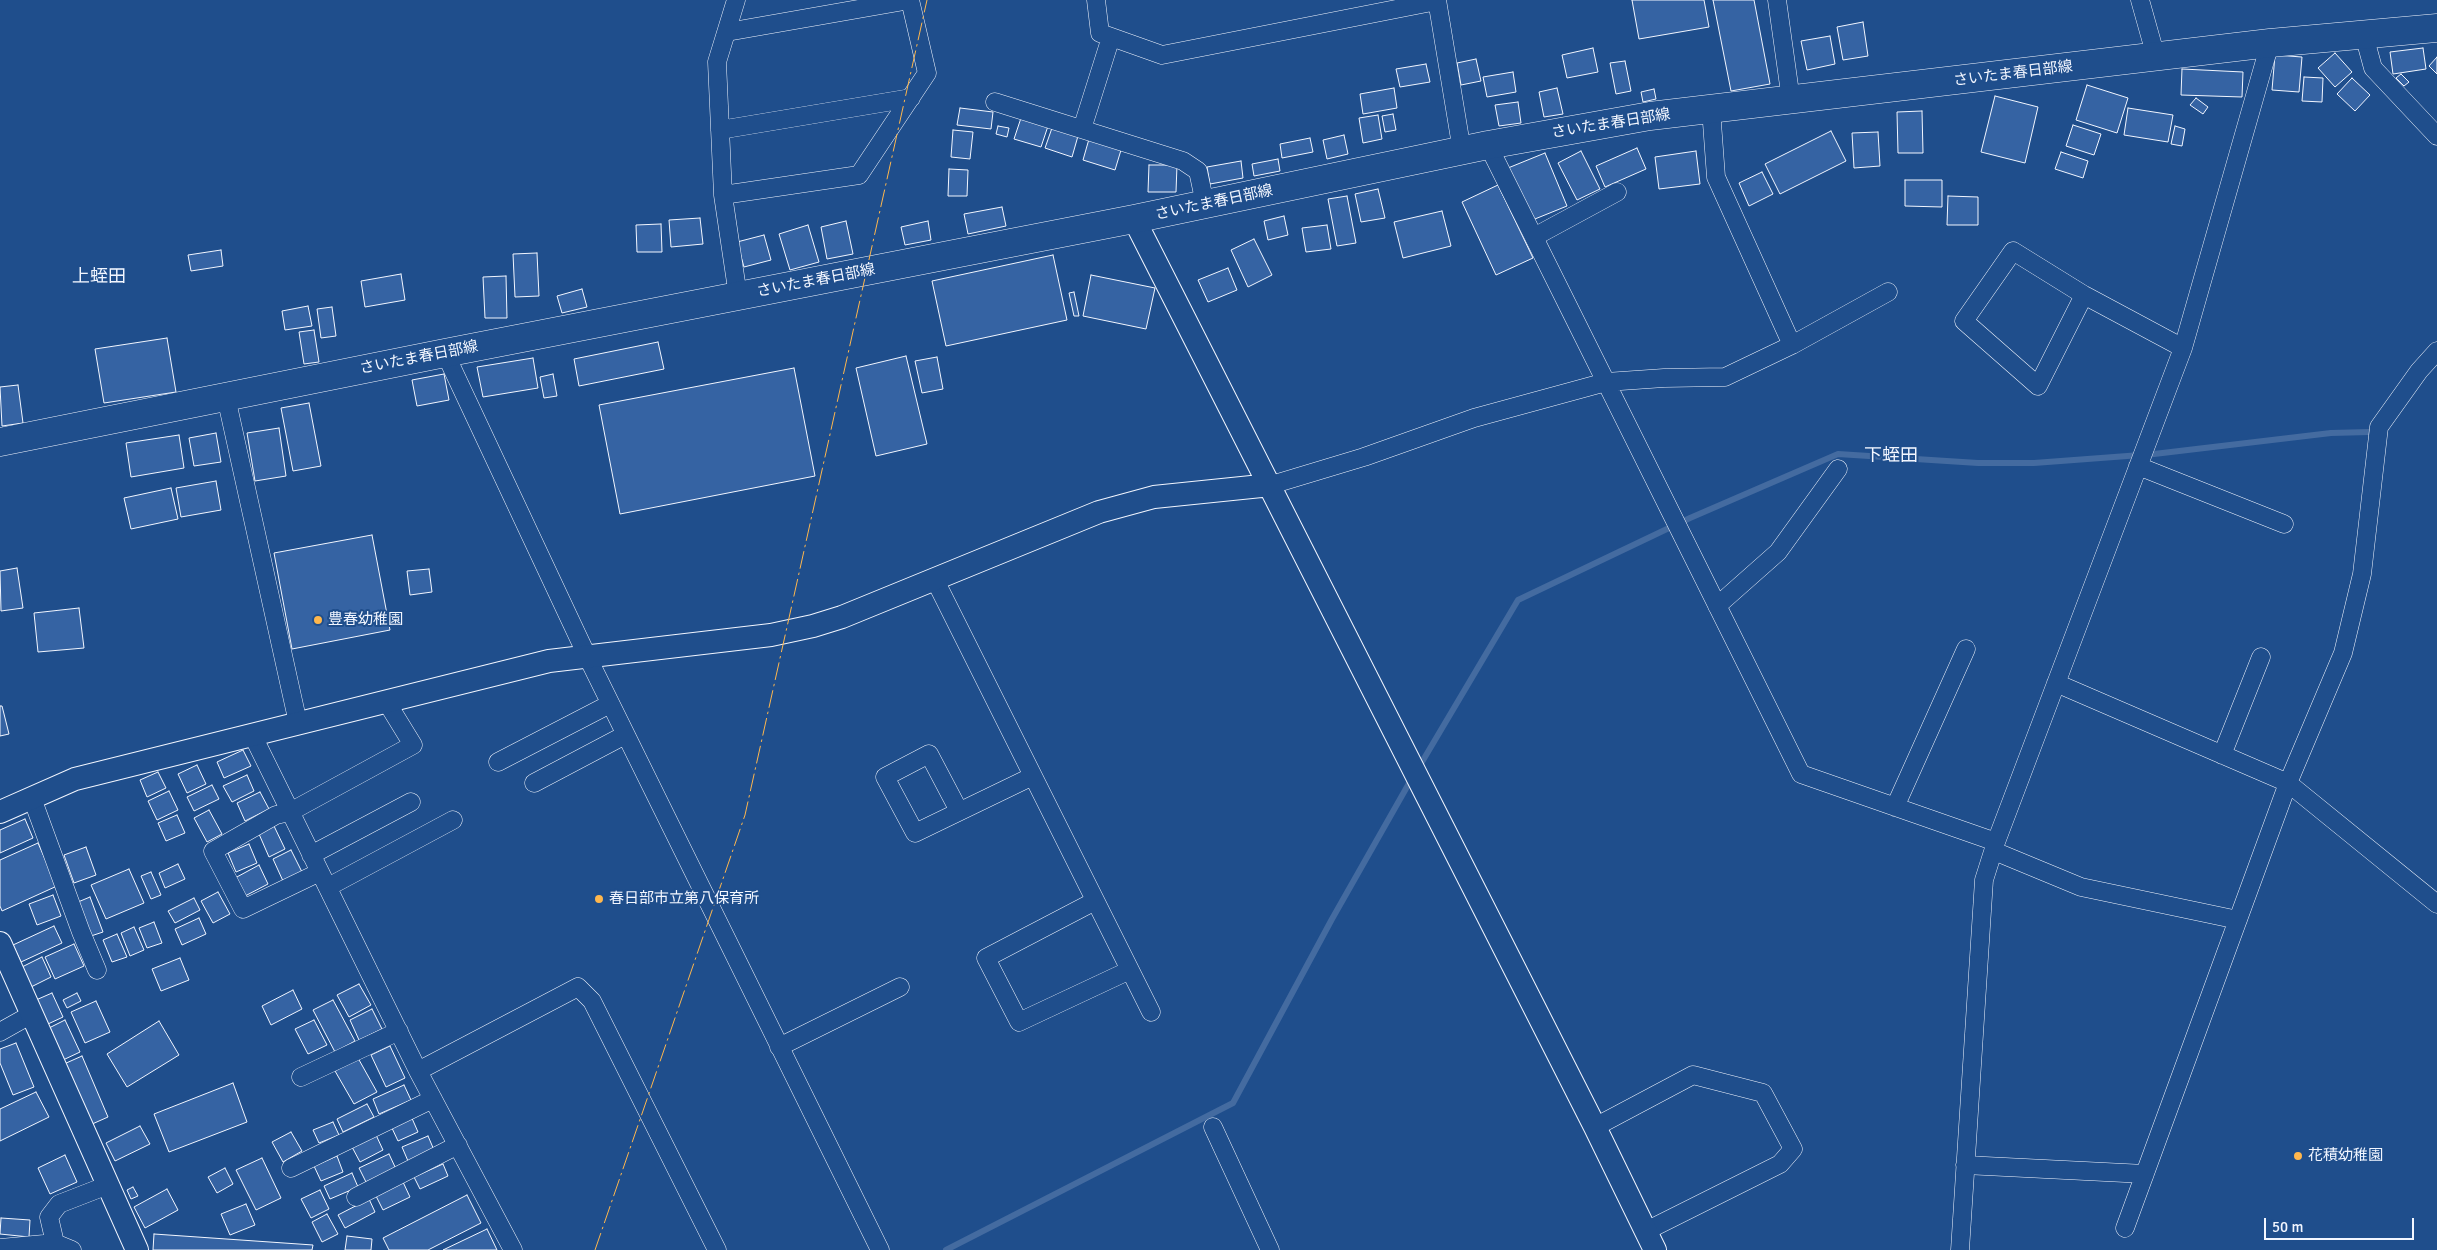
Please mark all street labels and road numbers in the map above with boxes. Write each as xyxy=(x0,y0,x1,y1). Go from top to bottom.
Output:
street label: さいたま春日部線 xyxy=(1952,58,2074,90)
street label: さいたま春日部線 xyxy=(1550,106,1672,142)
street label: さいたま春日部線 xyxy=(1153,182,1275,224)
street label: さいたま春日部線 xyxy=(755,261,877,301)
street label: さいたま春日部線 xyxy=(358,338,480,378)

